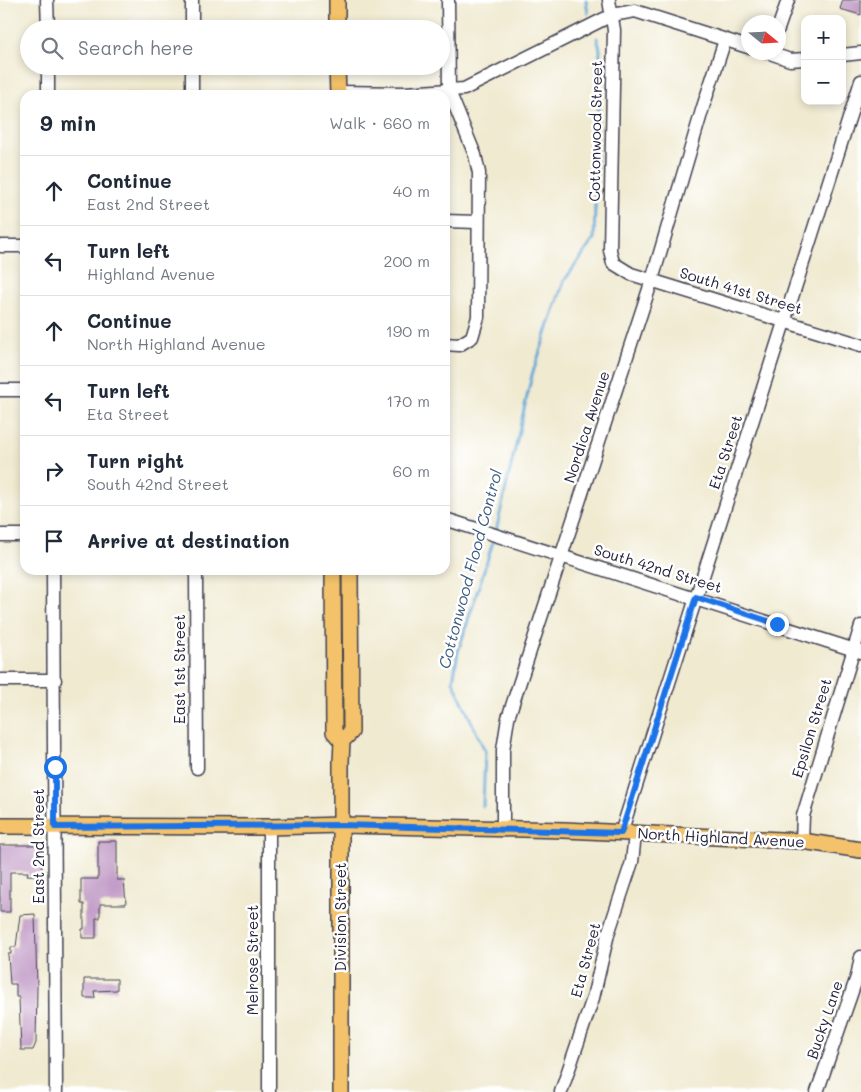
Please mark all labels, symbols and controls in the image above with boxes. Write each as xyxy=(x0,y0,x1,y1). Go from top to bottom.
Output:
north arrow xyxy=(741,15,786,60)
map controls xyxy=(801,15,846,105)
button: + xyxy=(801,15,846,60)
search box xyxy=(20,20,450,75)
icon: search xyxy=(38,34,66,62)
text: Search here xyxy=(78,35,194,60)
street label: Cottonwood Street xyxy=(584,60,606,202)
button: − xyxy=(801,60,846,105)
text: 9 min xyxy=(40,109,96,136)
text: Walk · 660 m xyxy=(329,112,430,133)
text: Continue xyxy=(87,168,172,193)
icon: ahead xyxy=(40,177,68,205)
text: 40 m xyxy=(393,180,430,201)
text: East 2nd Street xyxy=(87,193,210,214)
text: Turn left xyxy=(87,238,170,263)
icon: left xyxy=(40,247,68,275)
text: 200 m xyxy=(383,250,430,271)
street label: South 41st Street xyxy=(677,262,805,318)
text: Highland Avenue xyxy=(87,263,215,284)
text: Continue xyxy=(87,308,172,333)
icon: ahead xyxy=(40,317,68,345)
text: 190 m xyxy=(386,320,430,341)
text: North Highland Avenue xyxy=(87,333,266,354)
street label: Nordica Avenue xyxy=(559,368,614,485)
text: Turn left xyxy=(87,378,170,403)
icon: left xyxy=(40,387,68,415)
text: 170 m xyxy=(386,390,430,411)
text: Eta Street xyxy=(87,403,169,424)
street label: Eta Street xyxy=(704,412,746,491)
text: Turn right xyxy=(87,448,184,473)
icon: right xyxy=(40,457,68,485)
text: 60 m xyxy=(393,460,430,481)
water label: Cottonwood Flood Control xyxy=(433,467,506,671)
text: South 42nd Street xyxy=(87,473,229,494)
icon: arrive xyxy=(40,527,68,555)
text: Arrive at destination xyxy=(87,528,290,553)
street label: South 42nd Street xyxy=(592,539,725,597)
route end xyxy=(766,613,789,636)
street label: East 1st Street xyxy=(169,614,189,724)
street label: Epsilon Street xyxy=(786,675,836,780)
route start xyxy=(44,756,67,779)
street label: East 2nd Street xyxy=(28,788,48,904)
street label: North Highland Avenue xyxy=(637,823,805,851)
street label: Division Street xyxy=(330,862,350,972)
street label: Melrose Street xyxy=(242,905,262,1015)
street label: Eta Street xyxy=(565,920,605,1000)
street label: Bucky Lane xyxy=(801,978,847,1062)

